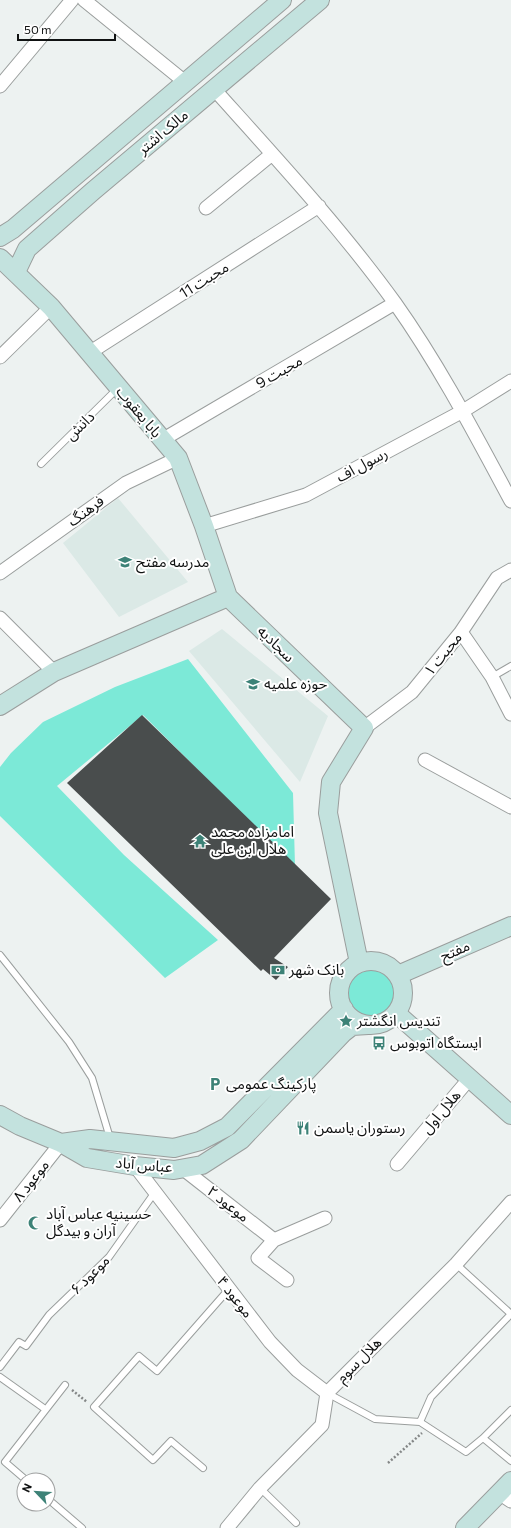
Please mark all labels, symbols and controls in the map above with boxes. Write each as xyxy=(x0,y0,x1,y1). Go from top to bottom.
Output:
scale bar xyxy=(18,16,115,42)
text: 50 m xyxy=(24,22,52,36)
street label: مالک اشتر xyxy=(133,105,192,159)
street label: محبت 11 xyxy=(176,257,231,301)
street label: محبت 9 xyxy=(252,351,305,392)
street label: بابا یعقوب xyxy=(112,382,166,441)
street label: دانش xyxy=(61,407,98,444)
street label: رسول اف xyxy=(333,443,391,486)
street label: فرهنگ xyxy=(64,491,108,530)
place label: مدرسه مفتح xyxy=(136,552,209,574)
school or university icon: مدرسه مفتح xyxy=(117,554,133,570)
street label: سجادیه xyxy=(254,621,299,665)
street label: محبت ۱ xyxy=(419,628,465,679)
place label: حوزه علمیه xyxy=(264,674,328,693)
school or university icon: حوزه علمیه xyxy=(245,676,261,692)
place label: امامزاده محمد هلال ابن علی xyxy=(211,822,294,858)
temple icon: امامزاده محمد هلال ابن علی xyxy=(192,833,208,849)
street label: مفتح xyxy=(437,936,474,968)
place label: بانک شهر xyxy=(288,960,344,979)
bank icon: بانک شهر xyxy=(270,962,286,978)
place label: تندیس انگشتر xyxy=(356,1011,441,1030)
place icon: تندیس انگشتر xyxy=(338,1013,354,1029)
place label: ایستگاه اتوبوس xyxy=(390,1033,482,1052)
bus stop icon: ایستگاه اتوبوس xyxy=(371,1035,387,1051)
place label: پارکینگ عمومی xyxy=(226,1074,316,1094)
parking icon: پارکینگ عمومی xyxy=(207,1076,223,1092)
street label: هلال اول xyxy=(417,1086,464,1138)
place label: رستوران یاسمن xyxy=(314,1118,406,1137)
restaurant icon: رستوران یاسمن xyxy=(295,1120,311,1136)
street label: عباس آباد xyxy=(115,1153,174,1176)
street label: موعود ۸ xyxy=(8,1156,53,1206)
street label: موعود ۲ xyxy=(203,1181,253,1226)
place label: حسینیه عباس آباد آران و بیدگل xyxy=(46,1204,151,1240)
mosque icon: حسینیه عباس آباد آران و بیدگل xyxy=(27,1215,43,1231)
street label: موعود ۶ xyxy=(66,1251,113,1298)
street label: موعود ۴ xyxy=(213,1272,258,1322)
street label: هلال سوم xyxy=(332,1333,387,1388)
north arrow xyxy=(16,1472,56,1512)
text: N xyxy=(19,1481,34,1494)

